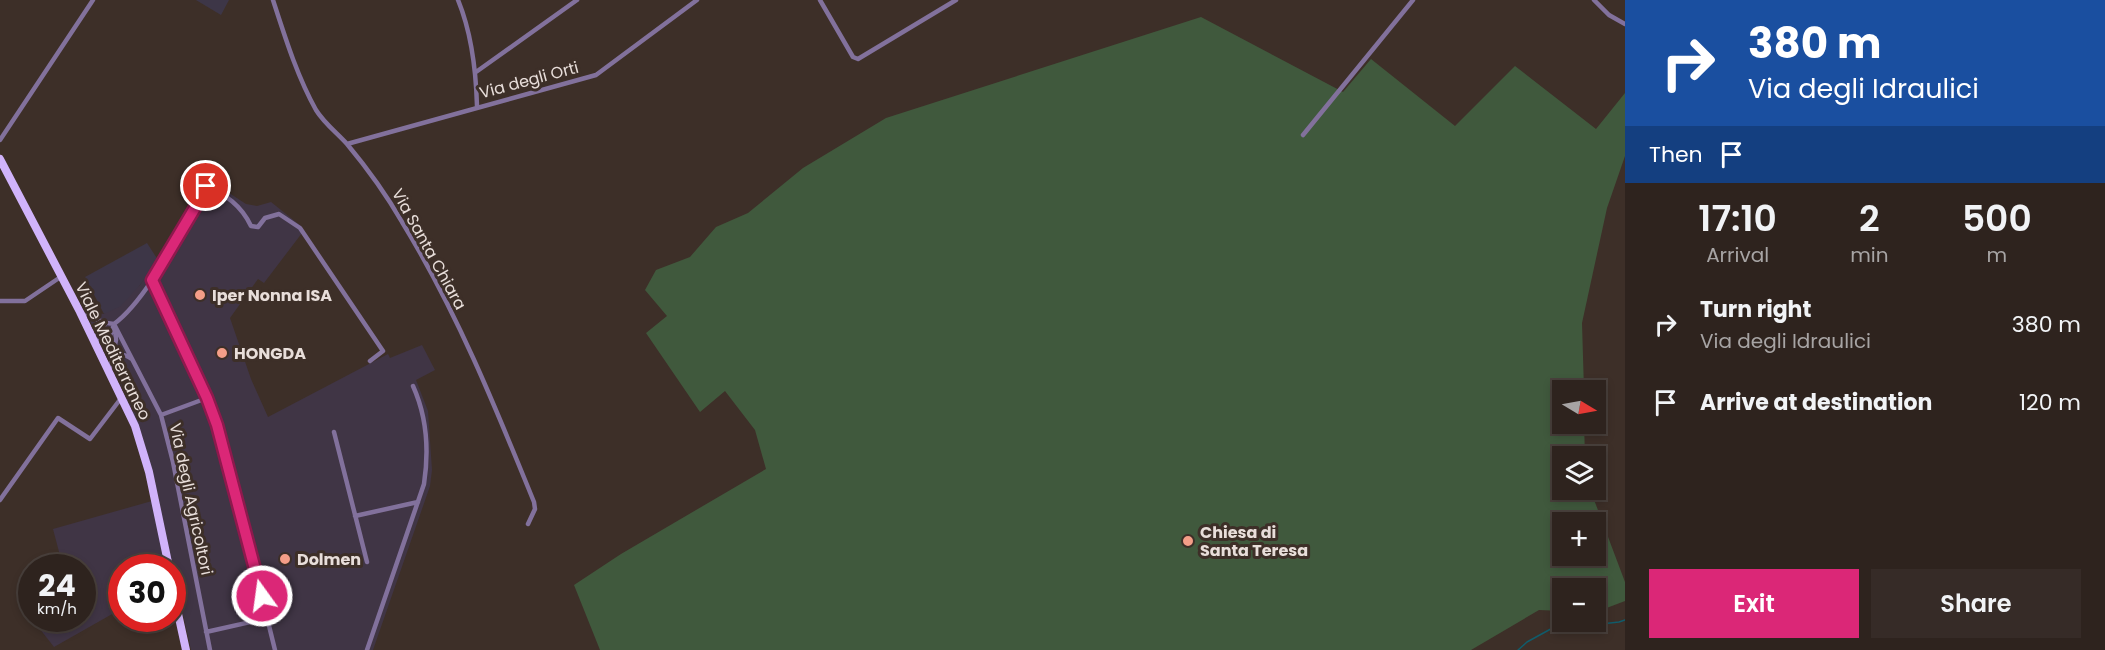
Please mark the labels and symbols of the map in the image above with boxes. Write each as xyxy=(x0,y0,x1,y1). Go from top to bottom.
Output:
street label: Via degli Orti xyxy=(477,56,581,104)
pin xyxy=(180,160,231,211)
street label: Via Santa Chiara xyxy=(386,184,472,314)
street label: Viale Mediterraneo xyxy=(70,278,156,424)
place label: Iper Nonna ISA xyxy=(212,284,332,307)
marker: Iper Nonna ISA xyxy=(193,288,207,302)
place label: HONGDA xyxy=(234,342,306,365)
marker: HONGDA xyxy=(215,346,229,360)
north arrow xyxy=(1552,380,1606,434)
street label: Via degli Agricoltori xyxy=(164,421,218,577)
place label: Chiesa di Santa Teresa xyxy=(1200,521,1308,562)
marker: Chiesa di Santa Teresa xyxy=(1181,534,1195,548)
place label: Dolmen xyxy=(297,548,361,571)
marker: Dolmen xyxy=(278,552,292,566)
speed limit sign: 30 xyxy=(108,554,186,632)
position arrow xyxy=(230,564,294,628)

